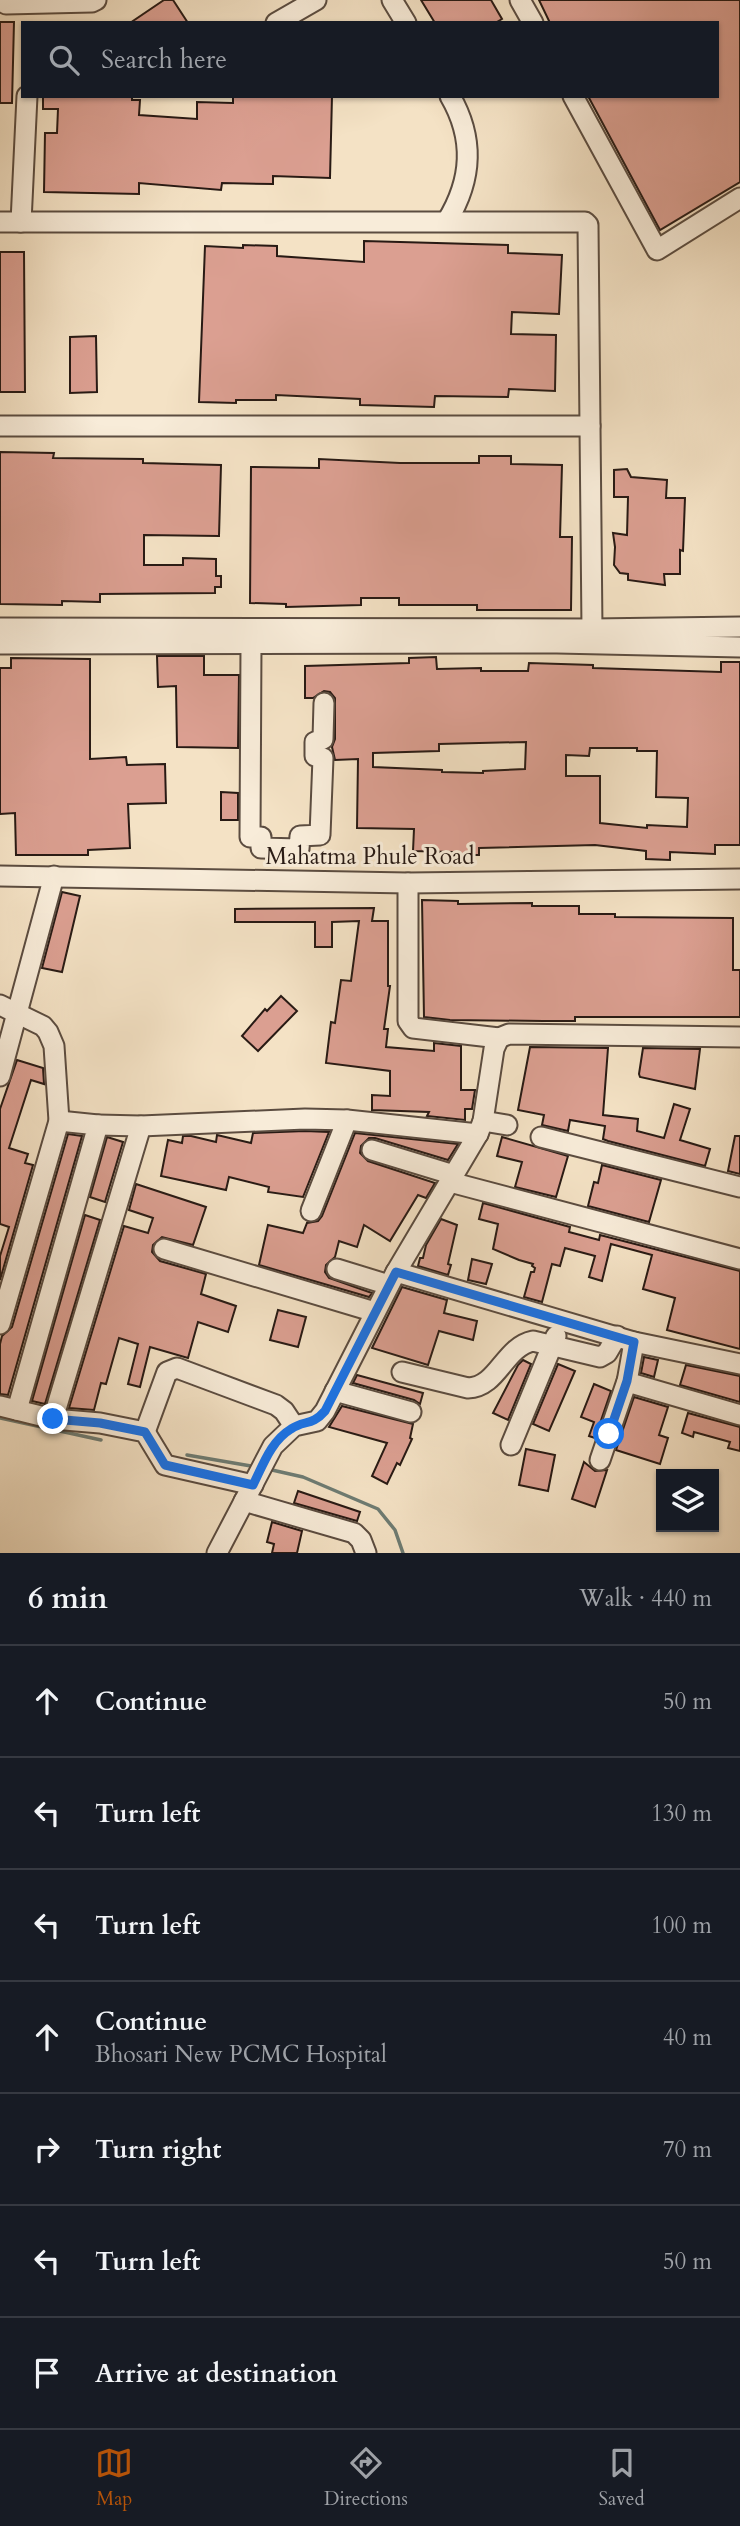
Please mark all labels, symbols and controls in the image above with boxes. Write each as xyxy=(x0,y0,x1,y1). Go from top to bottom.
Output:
search box xyxy=(21,21,719,98)
icon: search xyxy=(45,41,83,79)
text: Search here xyxy=(101,42,227,77)
street label: Mahatma Phule Road xyxy=(266,841,475,872)
route end xyxy=(37,1403,68,1434)
route start xyxy=(593,1418,624,1449)
map controls xyxy=(656,1469,719,1532)
button: layers xyxy=(656,1469,719,1532)
text: 6 min xyxy=(28,1578,108,1619)
text: Walk · 440 m xyxy=(579,1583,712,1614)
icon: ahead xyxy=(28,1682,66,1720)
text: Continue xyxy=(95,1684,207,1719)
text: 50 m xyxy=(663,1686,712,1717)
icon: left xyxy=(28,1794,66,1832)
text: Turn left xyxy=(95,1796,200,1831)
text: 130 m xyxy=(651,1798,712,1829)
icon: left xyxy=(28,1906,66,1944)
text: Turn left xyxy=(95,1908,200,1943)
text: 100 m xyxy=(651,1910,712,1941)
text: Continue xyxy=(95,2004,207,2039)
icon: ahead xyxy=(28,2018,66,2056)
text: 40 m xyxy=(663,2022,712,2053)
text: Bhosari New PCMC Hospital xyxy=(95,2039,387,2070)
icon: right xyxy=(28,2130,66,2168)
text: Turn right xyxy=(95,2132,222,2167)
text: 70 m xyxy=(663,2134,712,2165)
icon: left xyxy=(28,2242,66,2280)
text: Turn left xyxy=(95,2244,200,2279)
text: 50 m xyxy=(663,2246,712,2277)
icon: arrive xyxy=(28,2354,66,2392)
text: Arrive at destination xyxy=(95,2356,338,2391)
tab: Map xyxy=(95,2444,133,2512)
tab: Directions xyxy=(324,2444,408,2512)
tab: Saved xyxy=(599,2444,645,2512)

